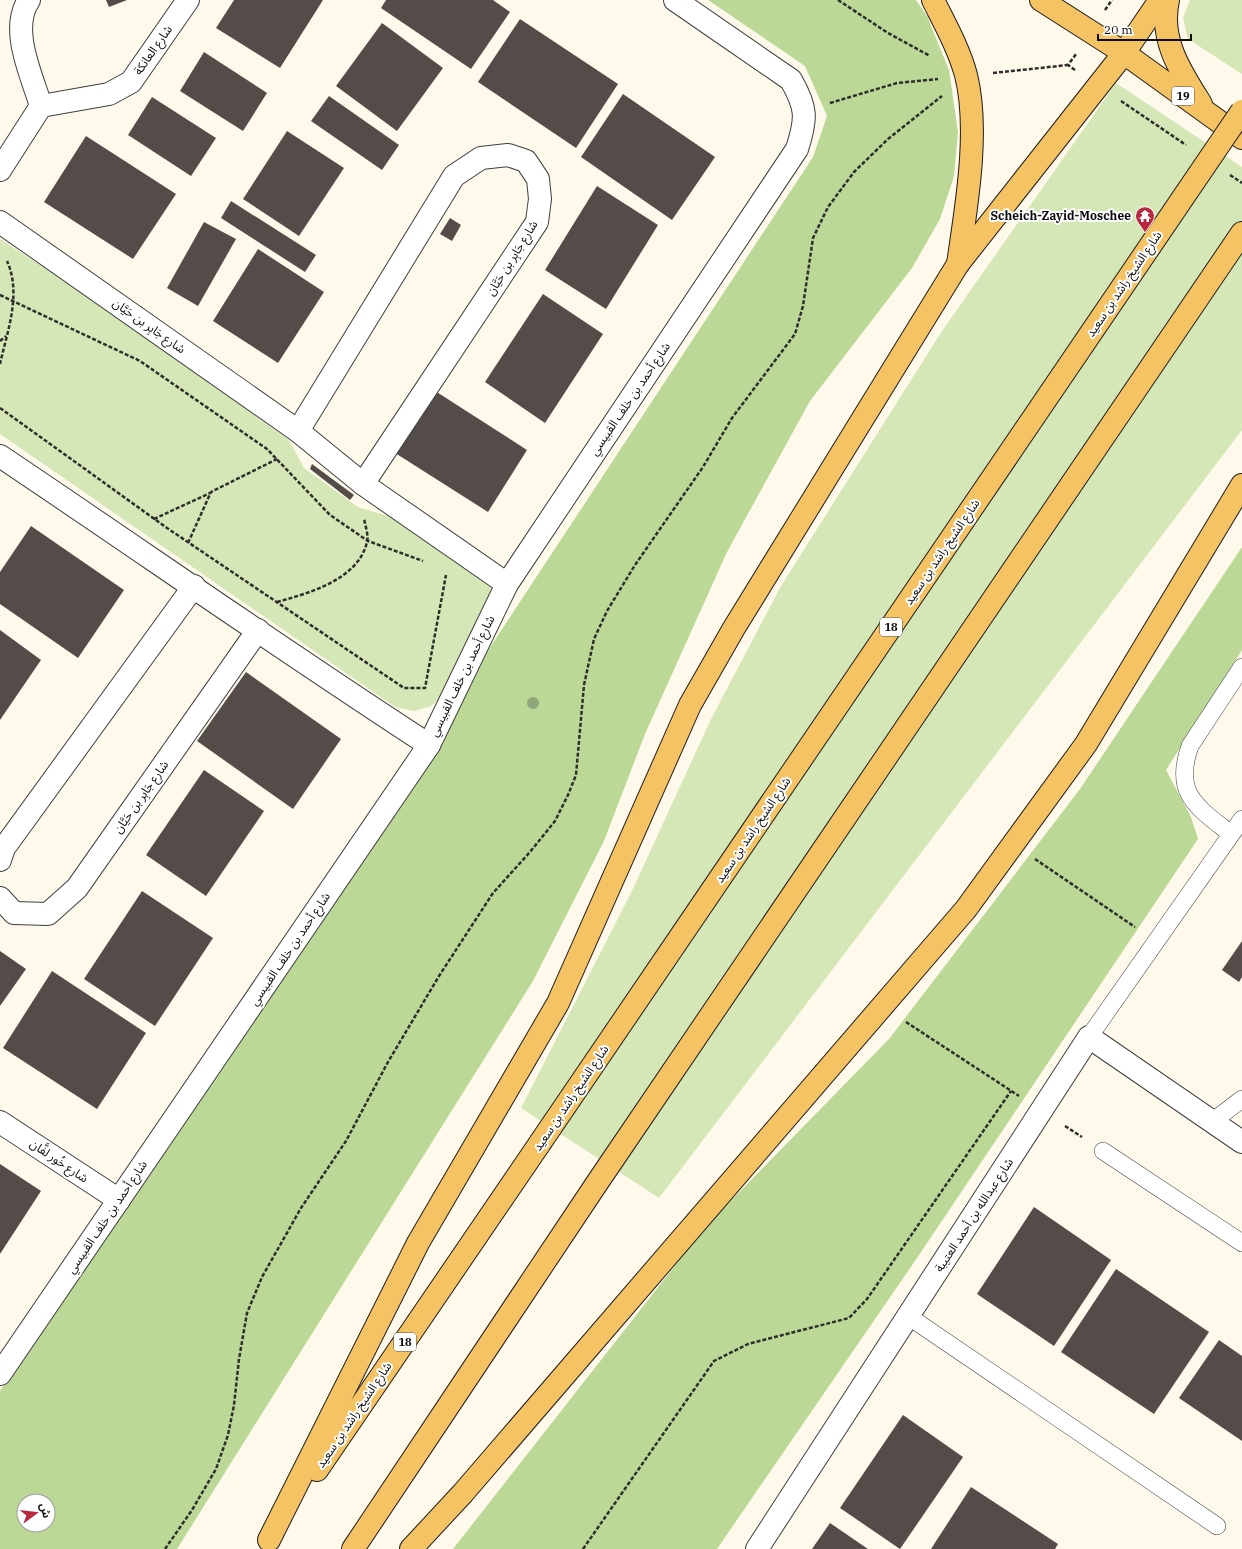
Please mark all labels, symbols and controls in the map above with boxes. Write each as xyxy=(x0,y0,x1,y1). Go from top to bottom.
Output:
scale bar xyxy=(1098,16,1191,42)
street label: شارع العانكة xyxy=(130,22,177,79)
text: 20 m xyxy=(1104,22,1133,37)
road number: 19 xyxy=(1172,87,1194,105)
temple icon: Scheich-Zayid-Moschee xyxy=(1134,205,1156,233)
place label: Scheich-Zayid-Moschee xyxy=(990,208,1131,223)
street label: شارع جَابِر بن حَيَّان xyxy=(483,217,543,299)
street label: شارع الشيخ راشد بن سعيد xyxy=(1083,228,1166,341)
street label: شارع جَابِر بن حَيَّان xyxy=(109,295,189,358)
street label: شارع أحمد بن خلف القبيسي xyxy=(586,339,675,460)
street label: شارع الشيخ راشد بن سعيد xyxy=(901,496,984,609)
street label: شارع أحمد بن خلف القبيسي xyxy=(426,613,500,740)
road number: 18 xyxy=(880,618,902,636)
street label: شارع جَابِر بن حَيَّان xyxy=(110,757,173,837)
street label: شارع الشيخ راشد بن سعيد xyxy=(712,774,795,887)
street label: شارع أحمد بن خلف القبيسي xyxy=(246,889,335,1010)
street label: شارع الشيخ راشد بن سعيد xyxy=(530,1042,613,1155)
street label: شارع خُور لفَّان xyxy=(26,1135,92,1187)
street label: شارع عبدالله بن أحمد العتيبة xyxy=(931,1155,1018,1276)
street label: شارع أحمد بن خلف القبيسي xyxy=(63,1157,152,1278)
road number: 18 xyxy=(394,1333,416,1351)
street label: شارع الشيخ راشد بن سعيد xyxy=(313,1359,396,1472)
north arrow xyxy=(16,1493,56,1533)
text: ش xyxy=(37,1501,54,1520)

